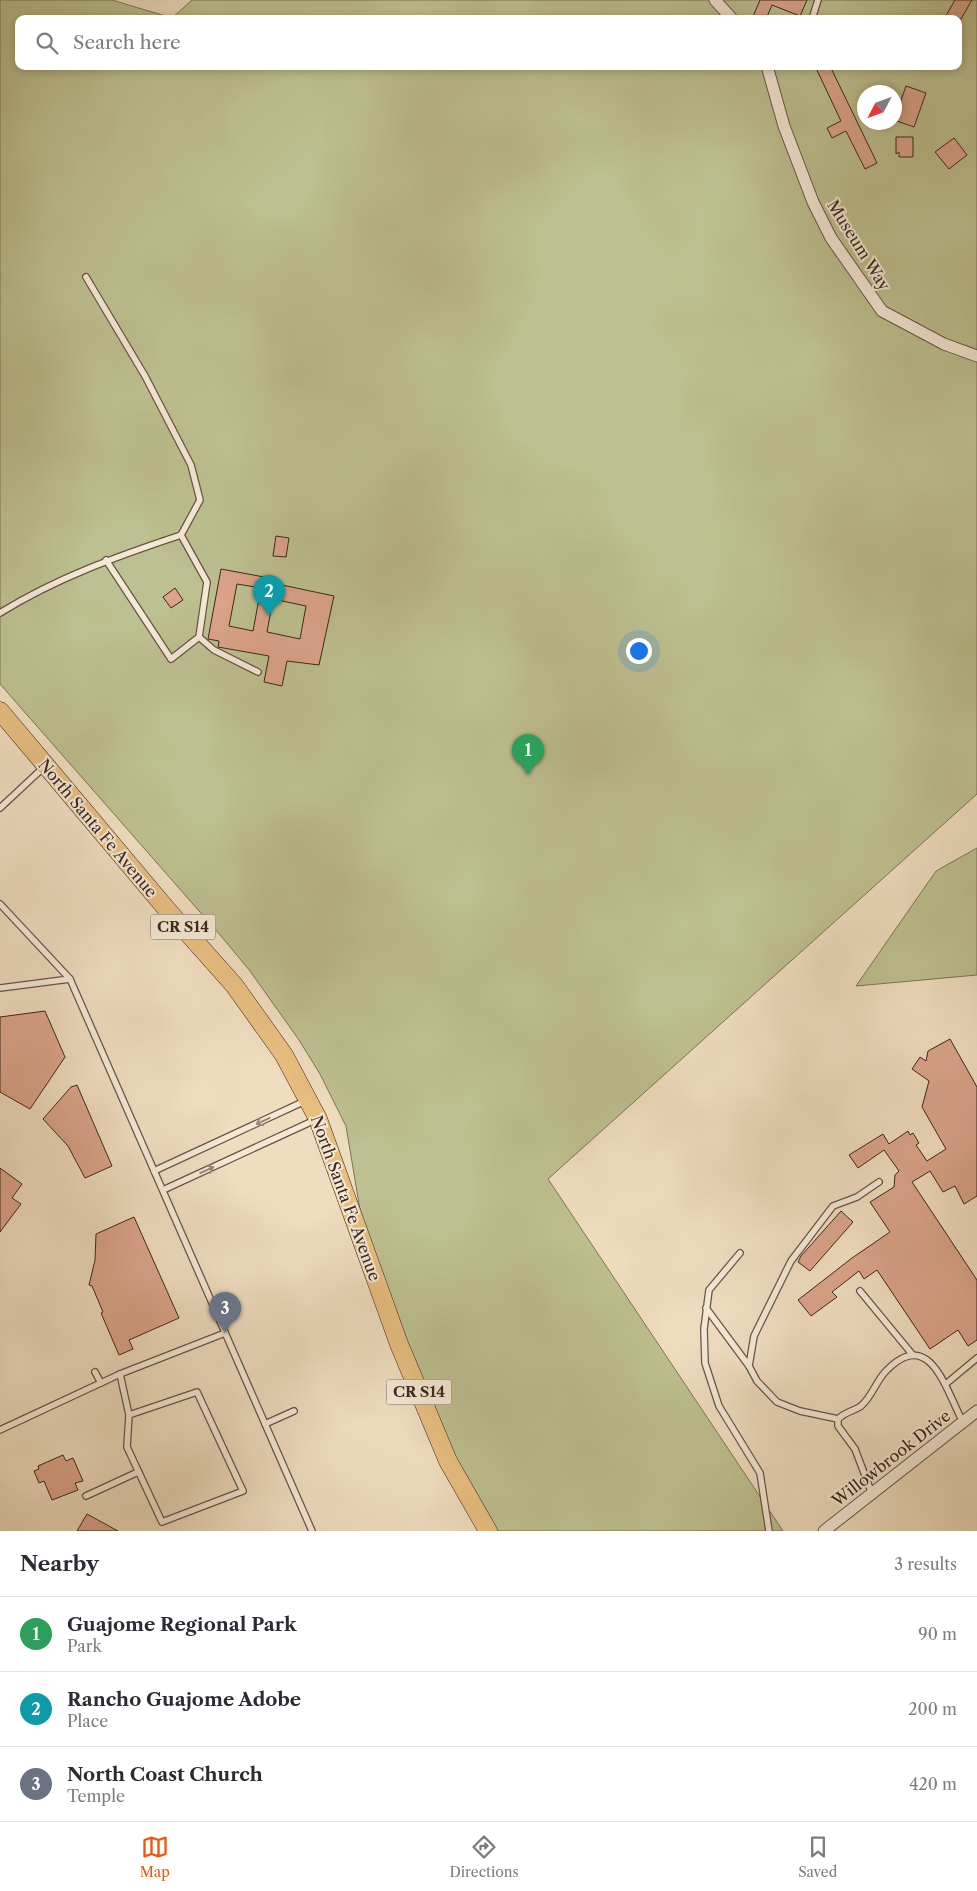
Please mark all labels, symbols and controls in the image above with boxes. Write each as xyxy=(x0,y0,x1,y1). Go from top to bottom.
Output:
search box xyxy=(15,15,962,70)
icon: search xyxy=(33,29,61,57)
text: Search here xyxy=(73,31,181,54)
north arrow xyxy=(857,85,902,130)
street label: Museum Way xyxy=(823,196,895,295)
pin: 2 xyxy=(253,575,285,616)
your location xyxy=(626,638,652,664)
pin: 1 xyxy=(512,734,544,775)
street label: North Santa Fe Avenue xyxy=(34,755,162,901)
road number: CR S14 xyxy=(150,914,216,940)
street label: North Santa Fe Avenue xyxy=(307,1113,385,1283)
one-way arrow xyxy=(256,1116,271,1126)
one-way arrow xyxy=(199,1165,214,1174)
pin: 3 xyxy=(209,1292,241,1333)
road number: CR S14 xyxy=(386,1380,452,1404)
street label: Willowbrook Drive xyxy=(827,1405,954,1511)
text: Nearby xyxy=(20,1551,99,1576)
text: 3 results xyxy=(894,1554,957,1574)
text: Guajome Regional Park xyxy=(67,1613,297,1636)
text: 1 xyxy=(32,1624,40,1644)
text: 90 m xyxy=(918,1624,957,1644)
text: Park xyxy=(67,1636,102,1656)
text: Rancho Guajome Adobe xyxy=(67,1688,301,1711)
text: 2 xyxy=(31,1699,41,1719)
text: 200 m xyxy=(908,1699,957,1719)
text: Place xyxy=(67,1711,108,1731)
text: North Coast Church xyxy=(67,1763,263,1786)
text: 3 xyxy=(31,1774,41,1794)
text: 420 m xyxy=(909,1774,957,1794)
text: Temple xyxy=(67,1786,125,1806)
tab: Map xyxy=(140,1833,170,1881)
tab: Directions xyxy=(449,1833,519,1881)
tab: Saved xyxy=(798,1833,837,1881)

